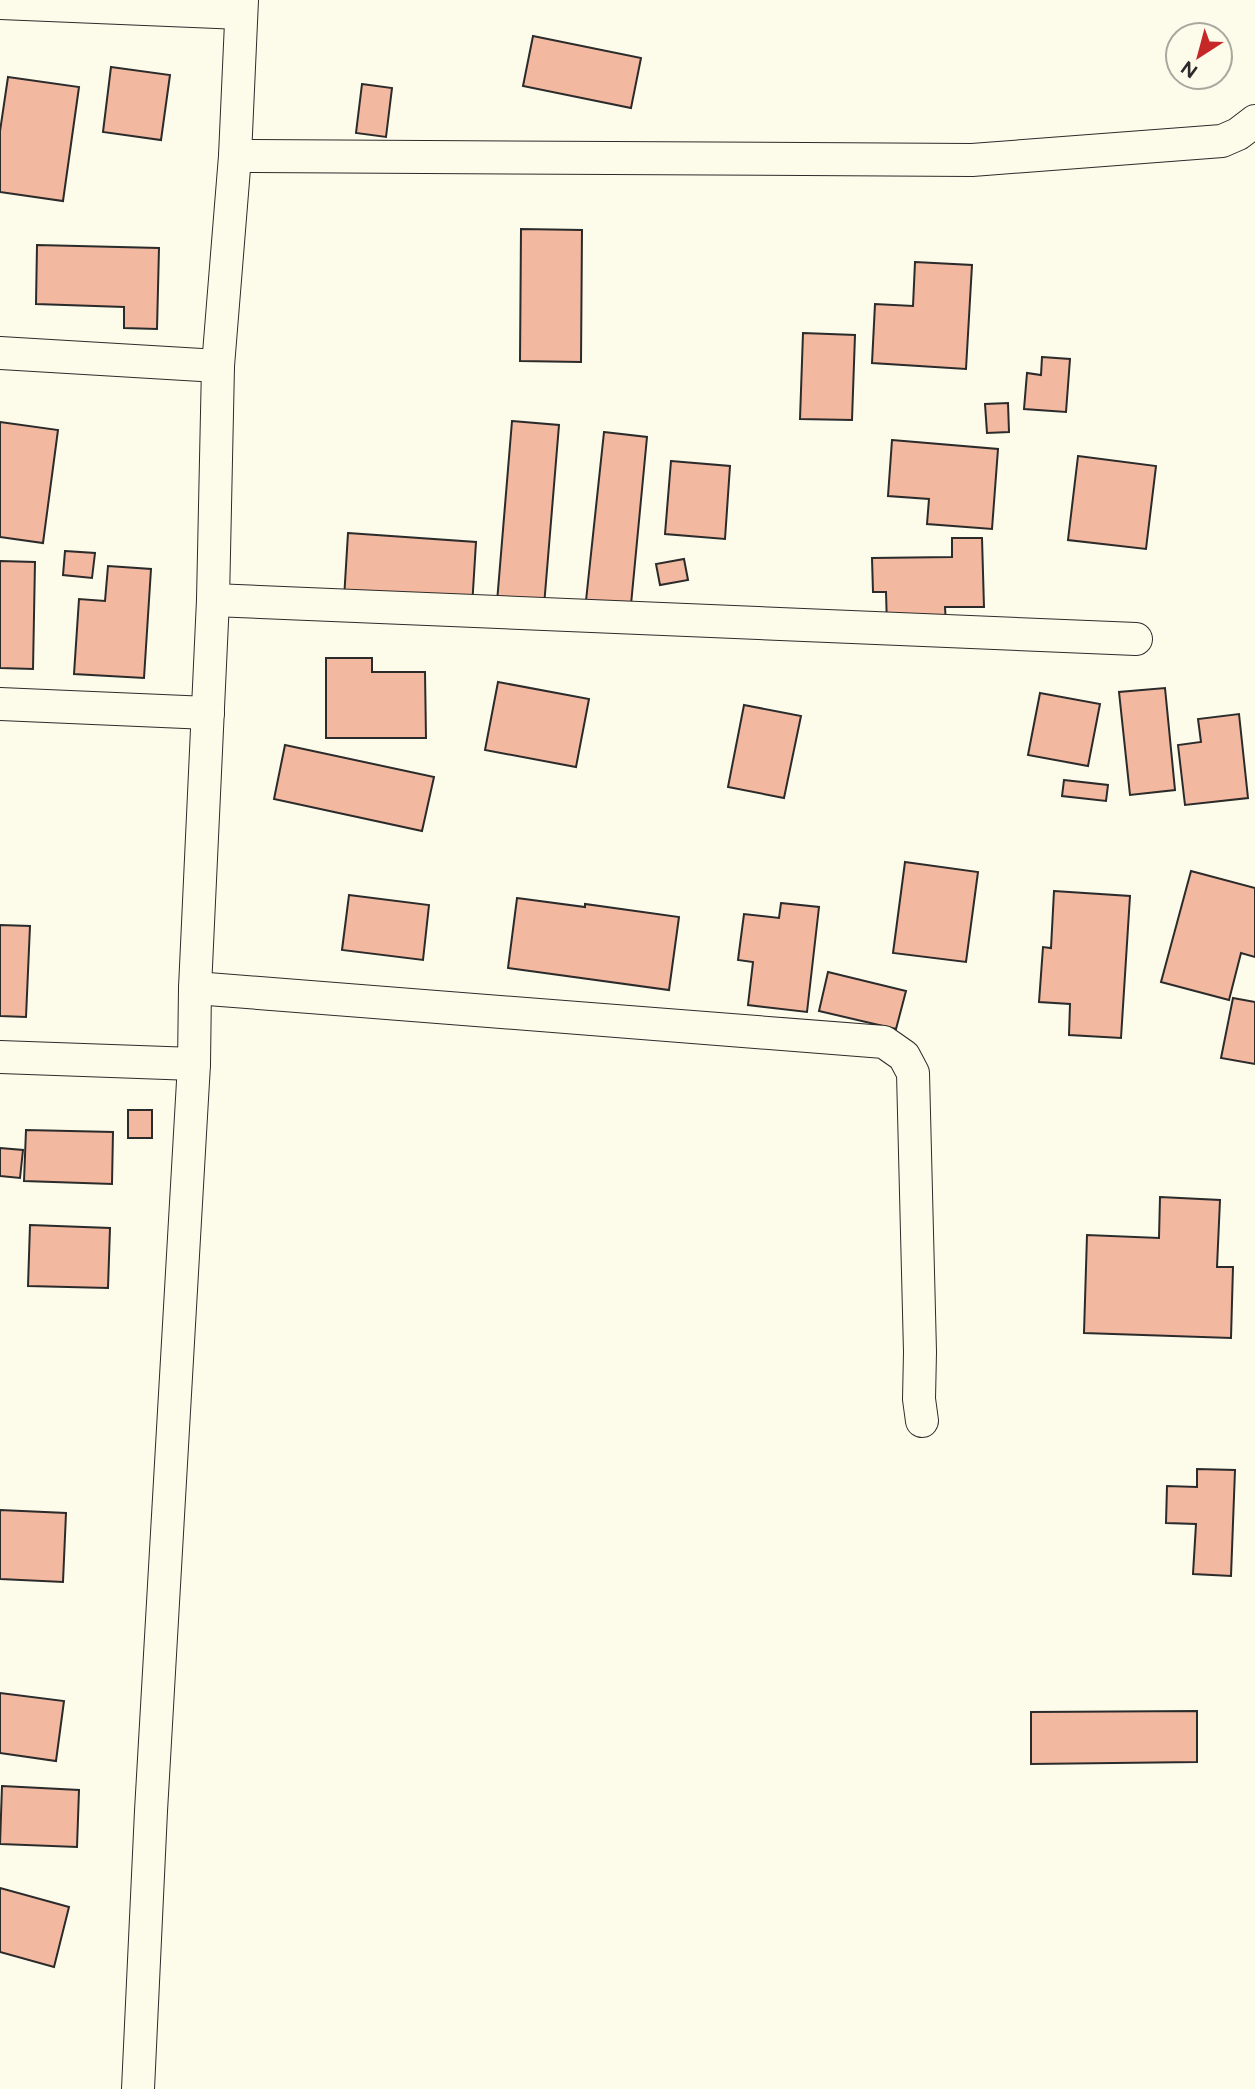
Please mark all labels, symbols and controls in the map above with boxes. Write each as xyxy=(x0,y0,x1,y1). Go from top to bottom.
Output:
north arrow xyxy=(1164,21,1234,91)
text: N xyxy=(1177,56,1202,83)

